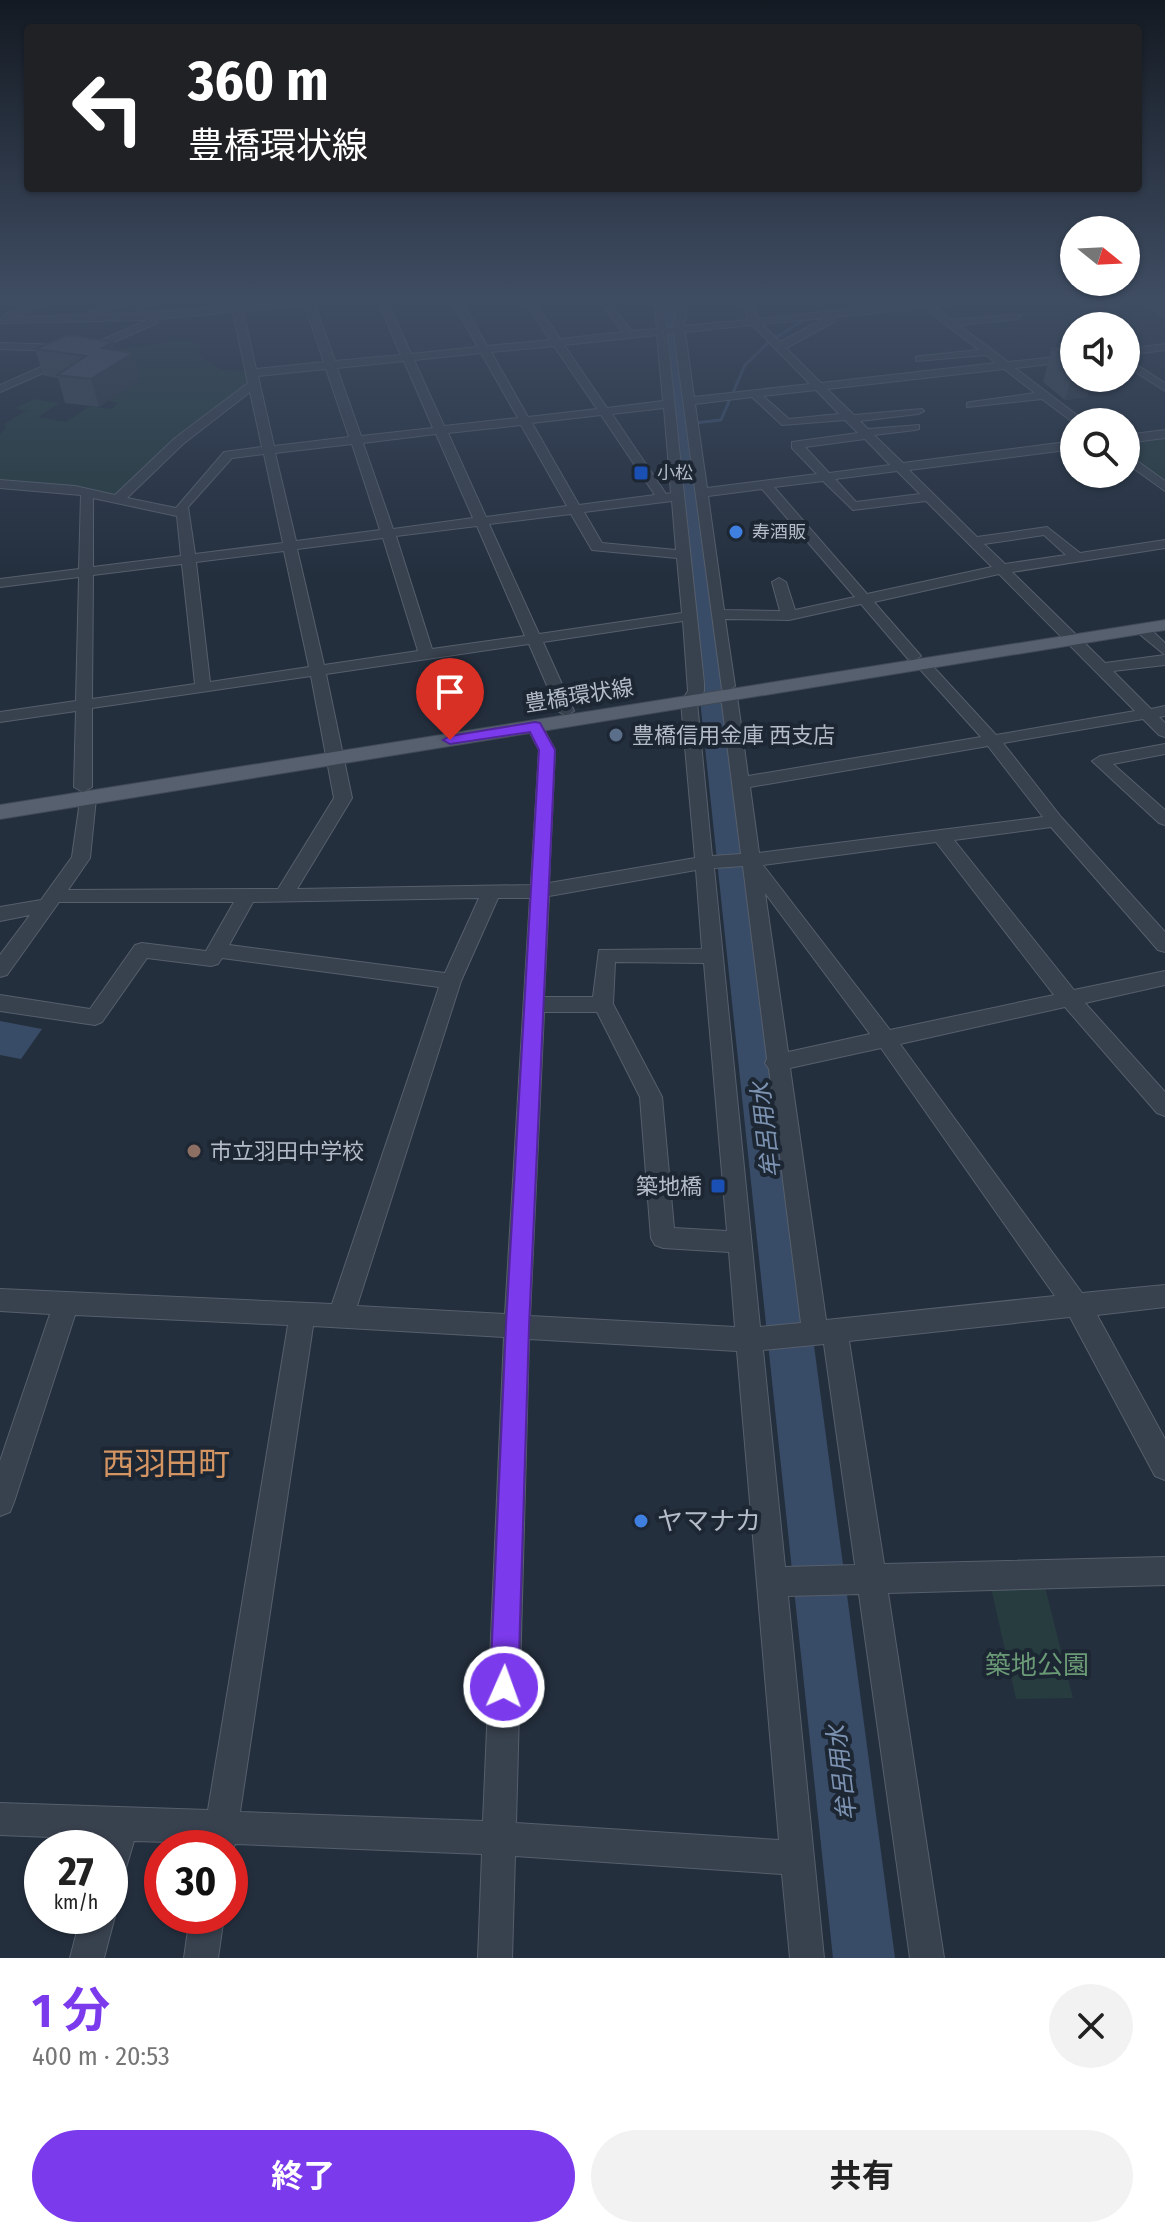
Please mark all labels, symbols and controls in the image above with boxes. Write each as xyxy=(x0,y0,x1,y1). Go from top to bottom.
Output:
text: 360 m xyxy=(188,48,329,115)
icon: left xyxy=(56,56,160,160)
text: 豊橋環状線 xyxy=(188,124,368,168)
north arrow xyxy=(1060,216,1140,296)
map controls xyxy=(1060,216,1140,488)
button: sound xyxy=(1060,312,1140,392)
button: search xyxy=(1060,408,1140,488)
place label: 小松 xyxy=(657,462,693,484)
marker: 小松 xyxy=(632,464,650,482)
place label: 寿酒販 xyxy=(752,521,806,543)
marker: 寿酒販 xyxy=(727,523,745,541)
pin xyxy=(416,658,484,740)
icon: arrive xyxy=(428,670,472,714)
street label: 豊橋環状線 xyxy=(523,674,636,717)
place label: 豊橋信用金庫 西支店 xyxy=(632,722,835,749)
marker: 豊橋信用金庫 西支店 xyxy=(607,726,625,744)
water label: 牟呂用水 xyxy=(746,1078,786,1179)
place label: 市立羽田中学校 xyxy=(210,1138,364,1165)
marker: 市立羽田中学校 xyxy=(185,1142,203,1160)
place label: 築地橋 xyxy=(636,1173,702,1200)
marker: 築地橋 xyxy=(709,1177,727,1195)
district label: 西羽田町 xyxy=(102,1445,230,1483)
place label: ヤマナカ xyxy=(657,1506,761,1537)
marker: ヤマナカ xyxy=(632,1512,650,1530)
position arrow xyxy=(462,1645,546,1729)
park label: 築地公園 xyxy=(985,1650,1089,1681)
water label: 牟呂用水 xyxy=(822,1721,862,1822)
speed limit sign: 30 xyxy=(144,1830,248,1934)
text: 27 xyxy=(58,1848,94,1896)
text: km/h xyxy=(54,1890,98,1914)
text: 1 分 xyxy=(32,1982,110,2040)
button: close xyxy=(1049,1984,1133,2068)
text: 400 m · 20:53 xyxy=(32,2041,170,2072)
button: 終了 xyxy=(32,2130,575,2222)
button: 共有 xyxy=(591,2130,1133,2222)

